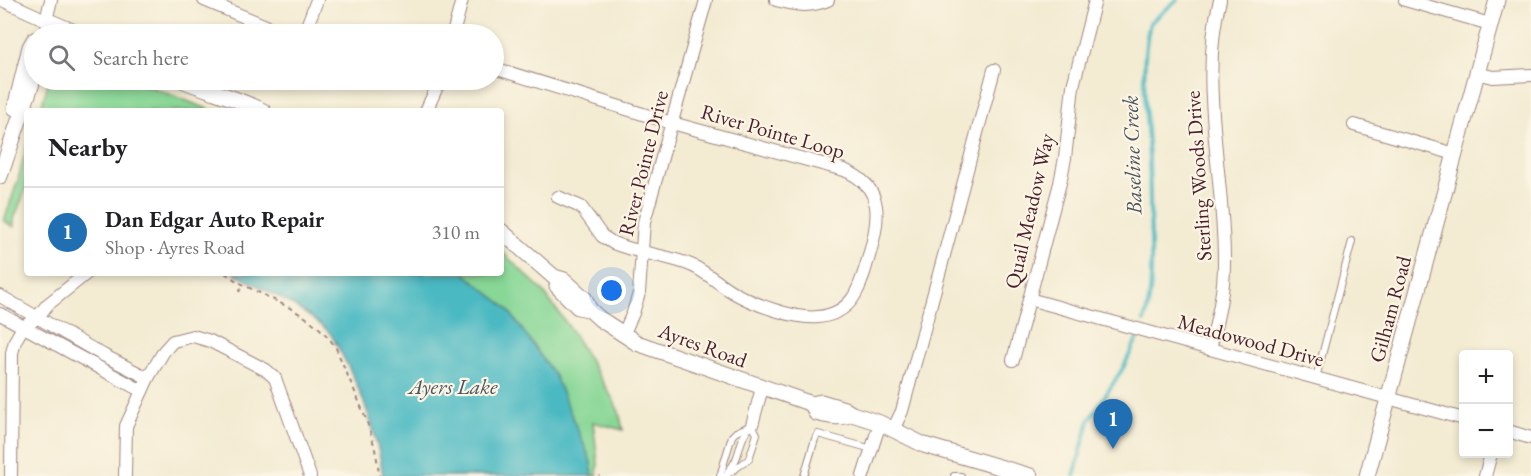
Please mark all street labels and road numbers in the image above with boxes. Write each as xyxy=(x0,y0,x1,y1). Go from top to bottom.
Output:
street label: River Pointe Drive xyxy=(612,87,674,239)
street label: Sterling Woods Drive xyxy=(1179,90,1217,262)
street label: River Pointe Loop xyxy=(698,98,848,164)
street label: Quail Meadow Way xyxy=(998,130,1061,292)
street label: Gilham Road xyxy=(1363,252,1417,365)
street label: Meadowood Drive xyxy=(1175,308,1327,372)
street label: Ayres Road xyxy=(654,316,751,374)

